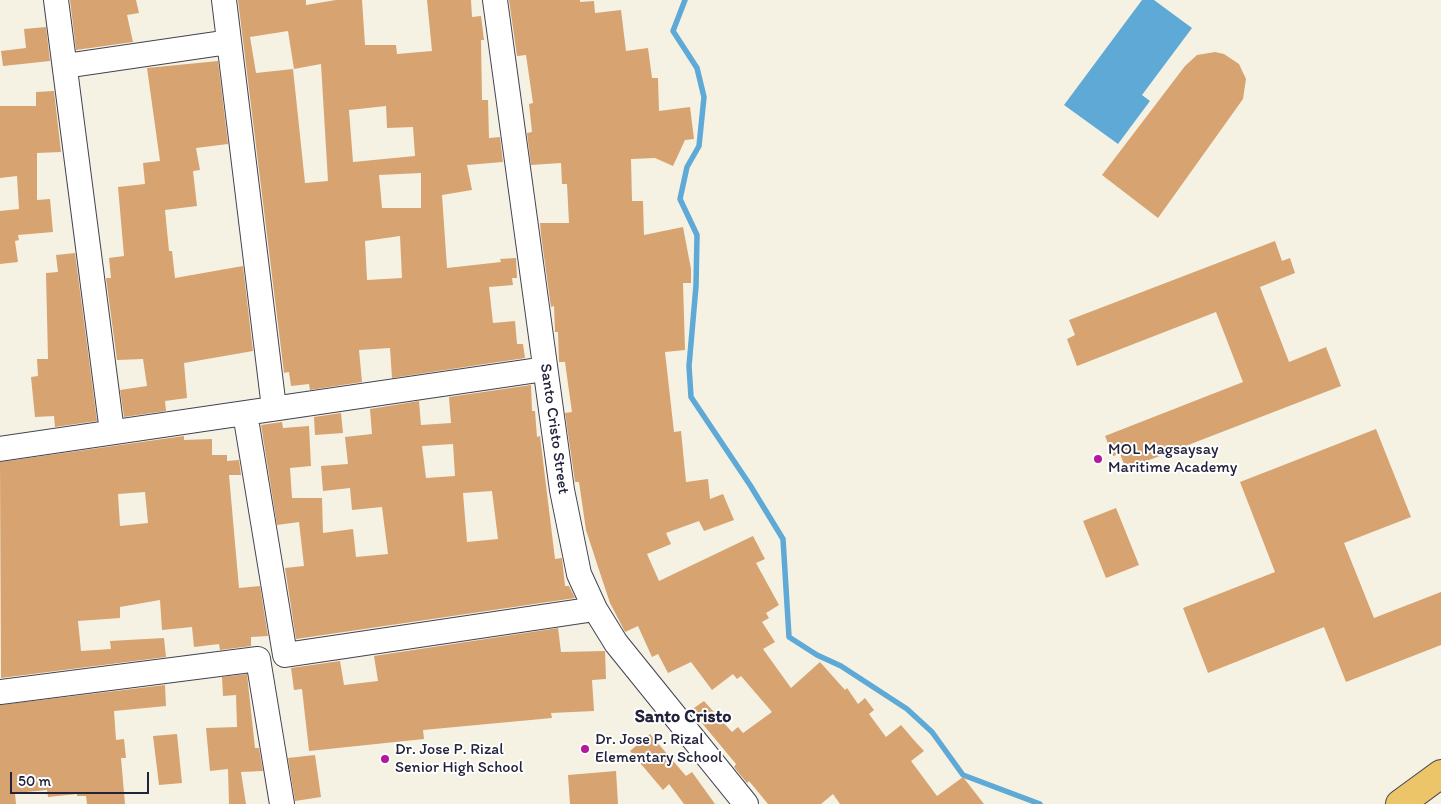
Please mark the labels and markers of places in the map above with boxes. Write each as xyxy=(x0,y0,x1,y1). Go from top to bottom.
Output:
place label: MOL Magsaysay Maritime Academy xyxy=(1108,440,1237,478)
marker: MOL Magsaysay Maritime Academy xyxy=(1092,453,1104,465)
place label: Dr. Jose P. Rizal Elementary School xyxy=(595,730,723,768)
place label: Dr. Jose P. Rizal Senior High School xyxy=(395,740,523,778)
marker: Dr. Jose P. Rizal Elementary School xyxy=(579,743,591,755)
marker: Dr. Jose P. Rizal Senior High School xyxy=(379,753,391,765)

